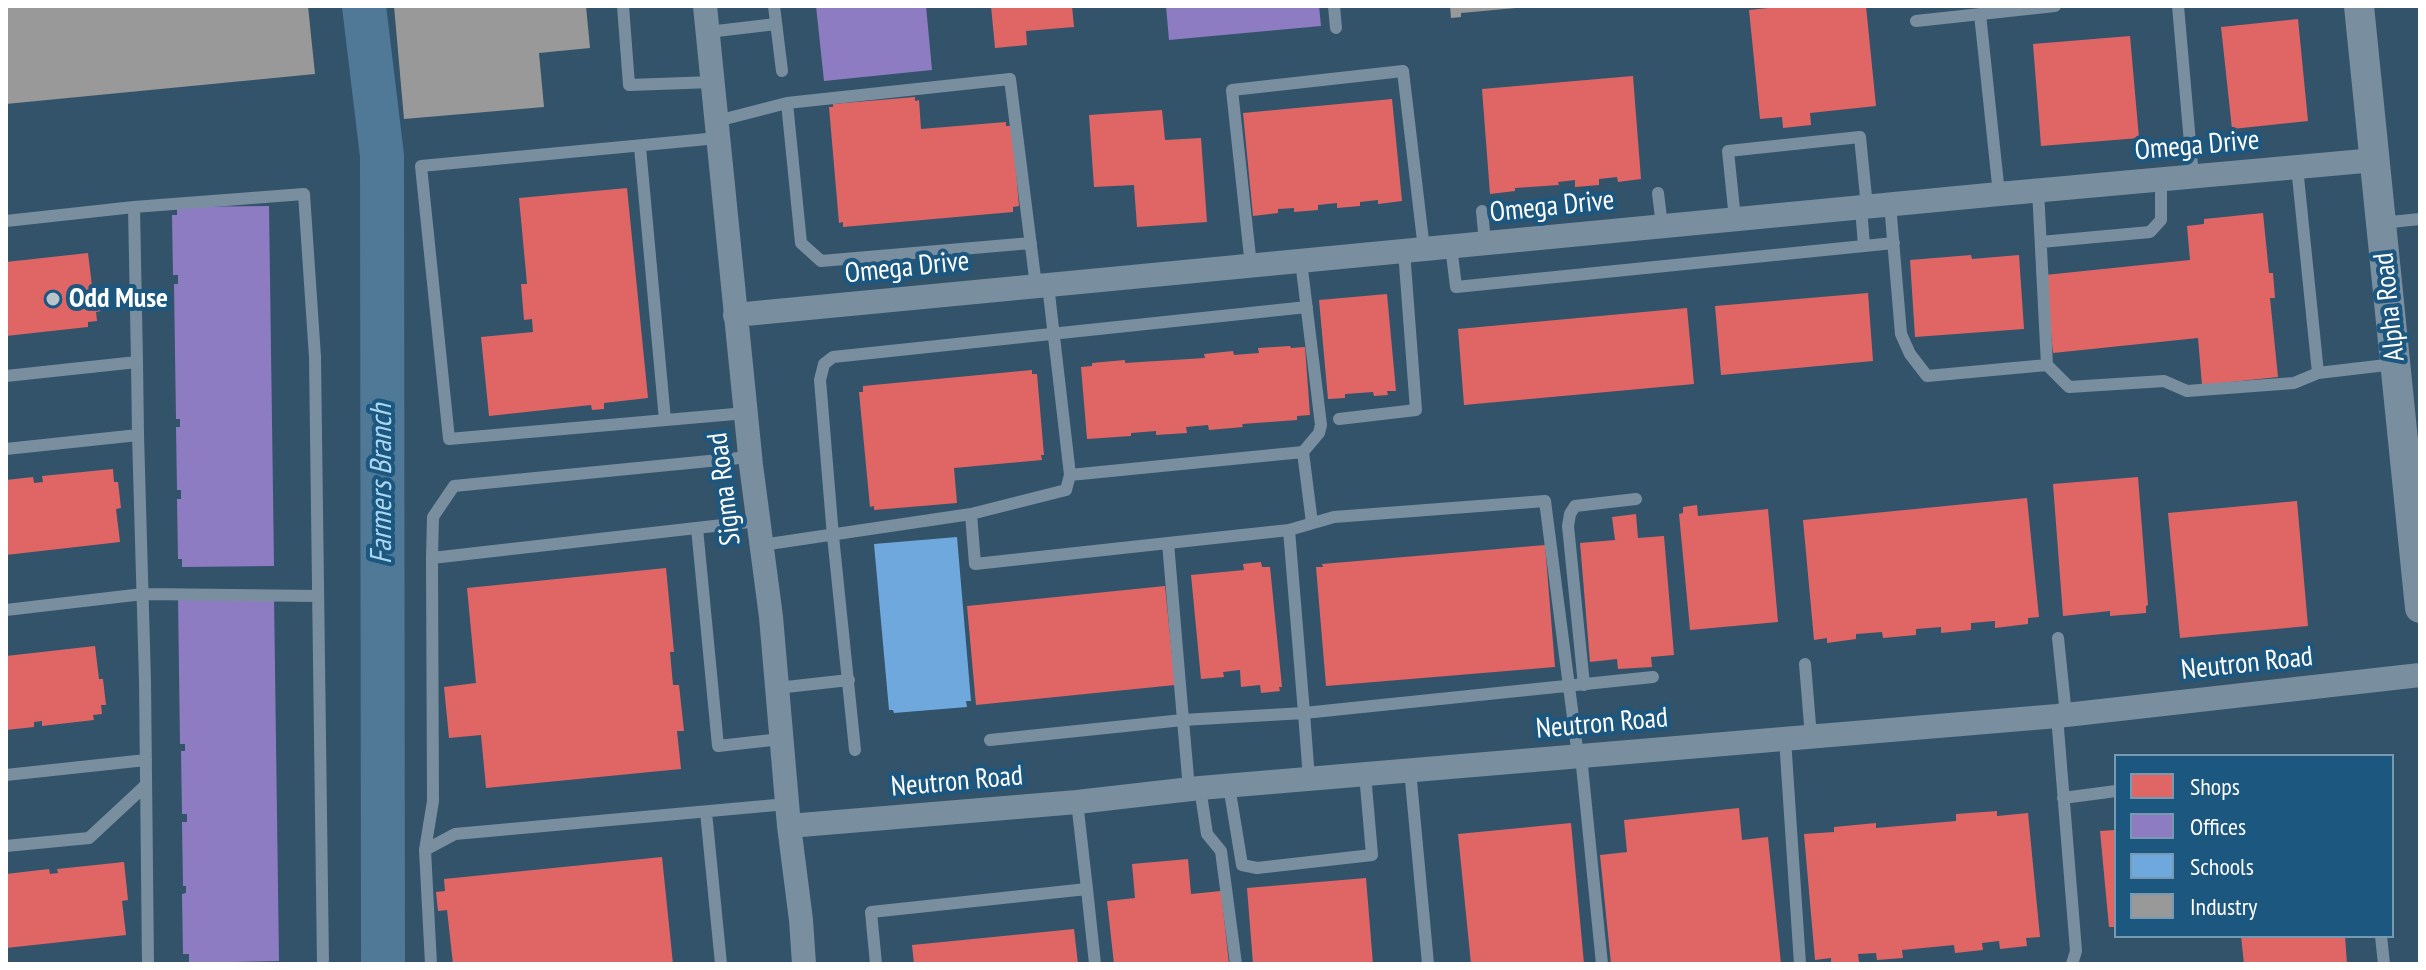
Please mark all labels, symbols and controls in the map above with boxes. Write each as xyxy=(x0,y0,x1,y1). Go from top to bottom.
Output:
street label: Omega Drive xyxy=(2133,124,2261,168)
street label: Omega Drive xyxy=(1488,184,1616,230)
street label: Omega Drive xyxy=(843,245,971,291)
street label: Alpha Road xyxy=(2368,251,2412,363)
place label: Odd Muse xyxy=(69,282,168,316)
marker: Odd Muse xyxy=(44,290,62,308)
water label: Farmers Branch xyxy=(364,404,400,564)
street label: Sigma Road xyxy=(701,431,749,547)
street label: Neutron Road xyxy=(2179,640,2315,688)
street label: Neutron Road xyxy=(1535,702,1669,746)
legend xyxy=(2114,754,2394,938)
street label: Neutron Road xyxy=(890,760,1024,804)
text: Shops xyxy=(2190,771,2240,802)
text: Offices xyxy=(2190,811,2246,842)
text: Schools xyxy=(2190,851,2254,882)
text: Industry xyxy=(2190,891,2257,922)

